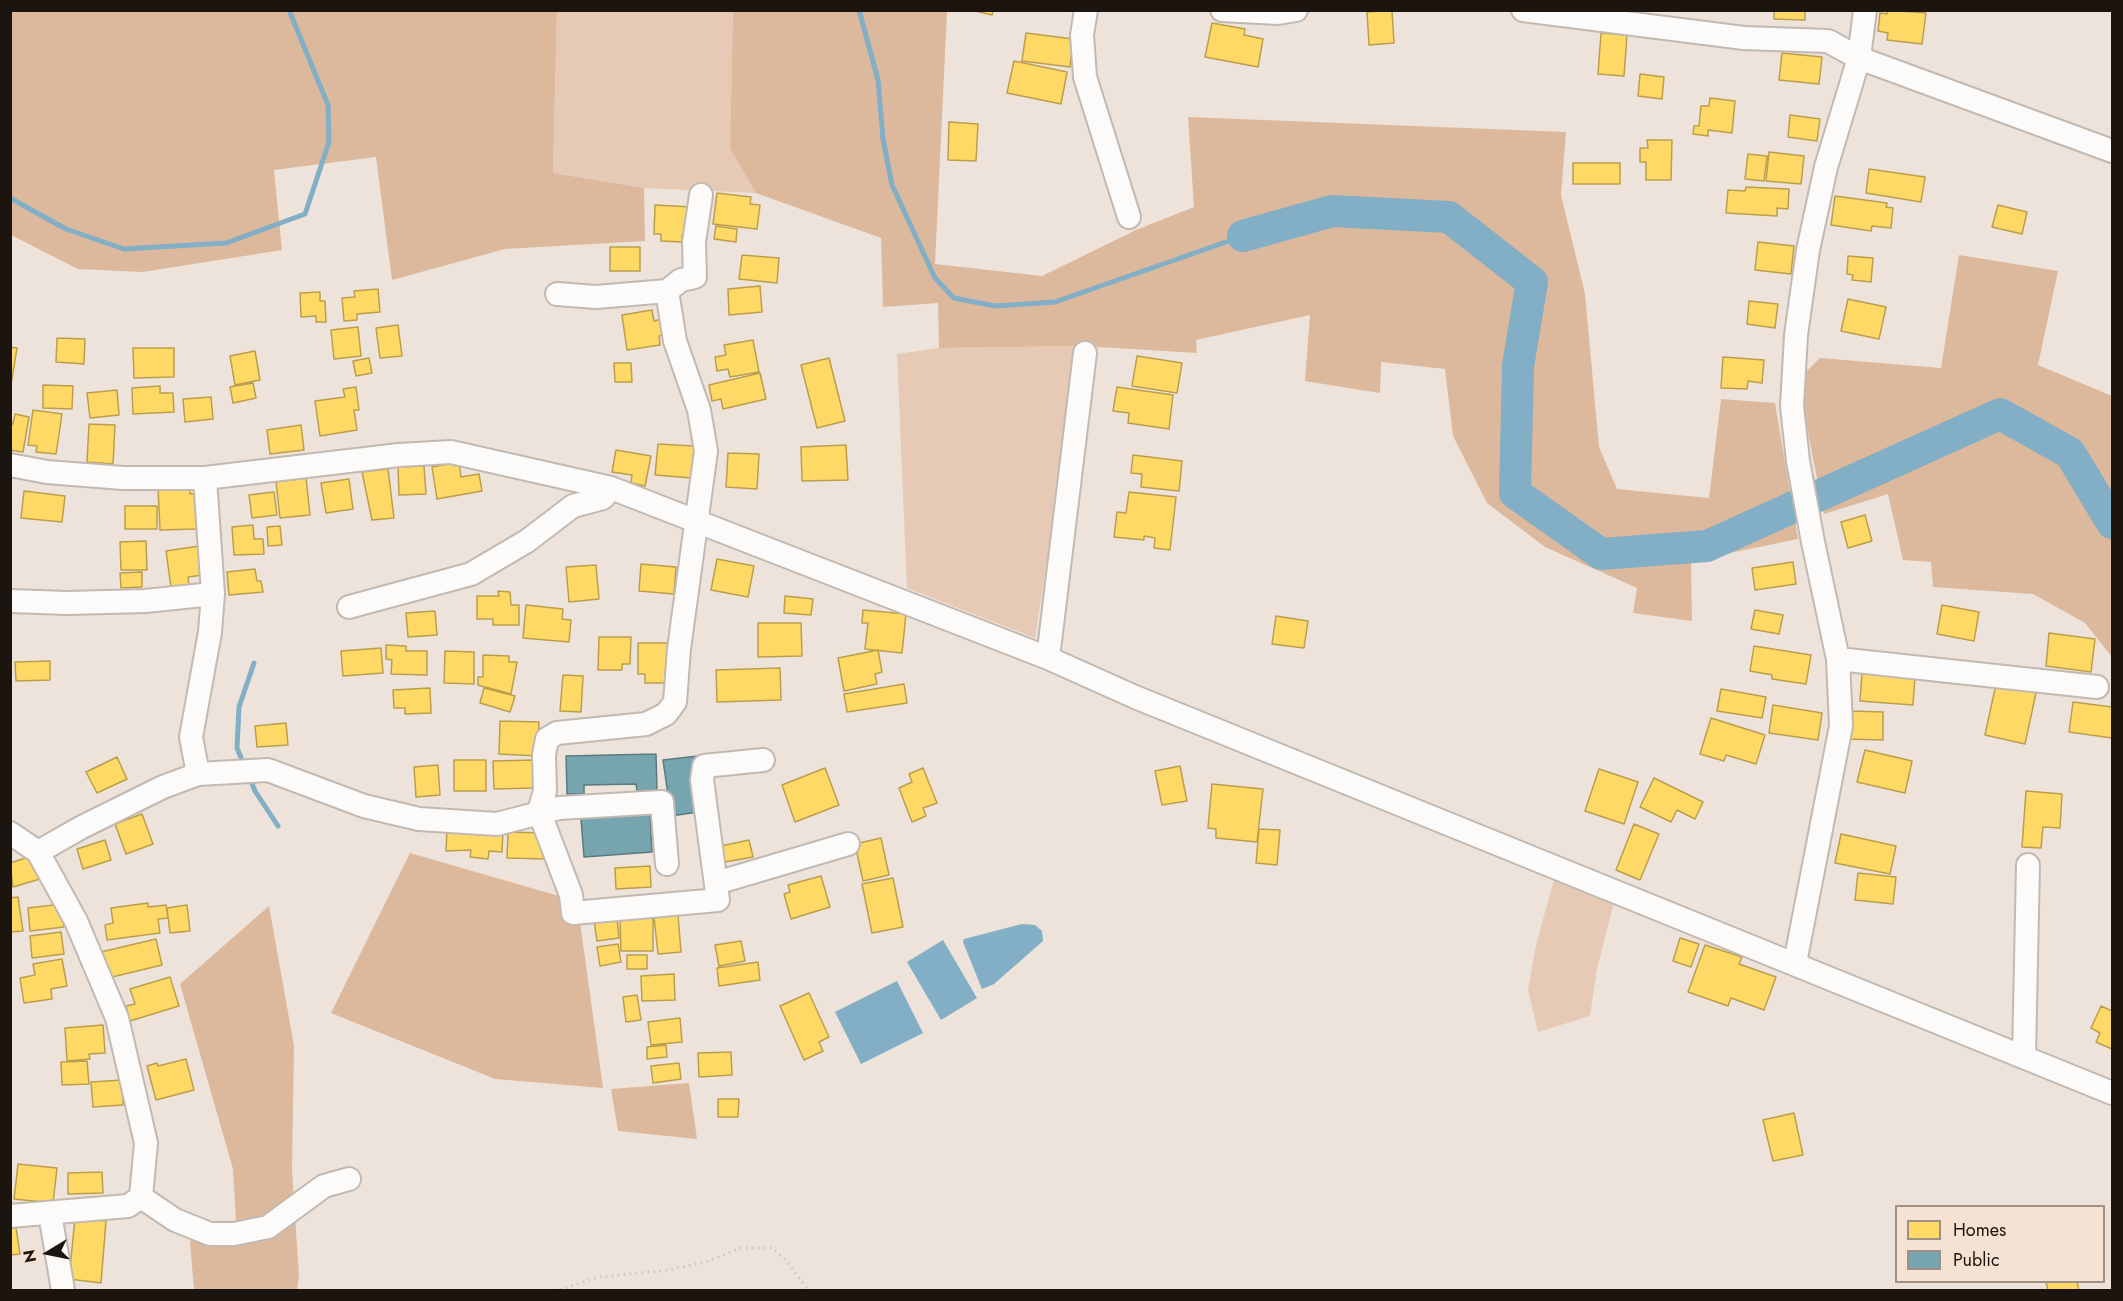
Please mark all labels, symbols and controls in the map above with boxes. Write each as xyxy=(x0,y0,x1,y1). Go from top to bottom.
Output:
legend xyxy=(1895,1205,2105,1283)
text: Homes xyxy=(1953,1217,2006,1243)
north arrow xyxy=(18,1223,78,1283)
text: Public xyxy=(1953,1247,2000,1273)
text: N xyxy=(17,1248,42,1264)

